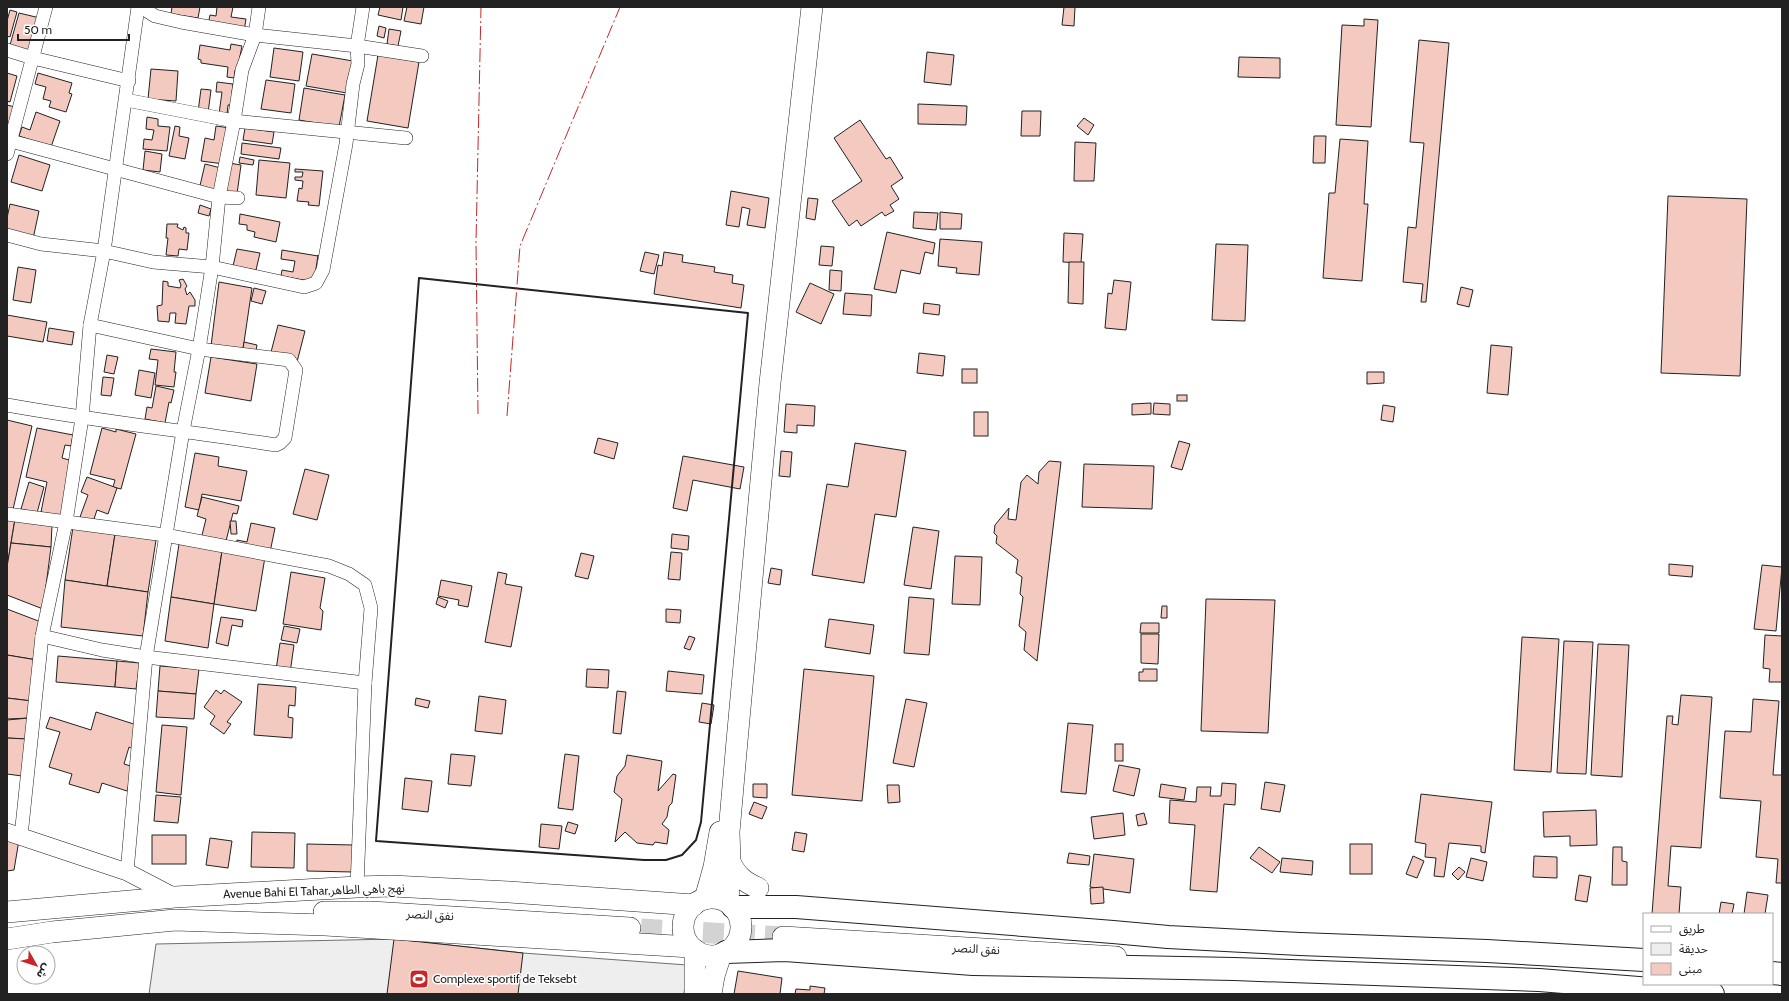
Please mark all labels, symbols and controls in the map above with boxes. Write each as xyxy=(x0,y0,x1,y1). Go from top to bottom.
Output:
scale bar xyxy=(18,16,129,42)
text: 50 m xyxy=(24,22,52,37)
street label: Avenue Bahi El Tahar,نهج باهي الطاهر xyxy=(223,880,405,904)
street label: نفق النصر xyxy=(405,906,454,924)
legend xyxy=(1643,913,1773,985)
text: طريق xyxy=(1679,921,1705,937)
street label: نفق النصر xyxy=(951,940,1000,958)
text: حديقة xyxy=(1679,941,1708,956)
north arrow xyxy=(16,945,56,985)
text: ش xyxy=(34,961,54,982)
text: مبنى xyxy=(1679,961,1702,976)
sports icon: Complexe sportif de Teksebt xyxy=(408,968,430,990)
place label: Complexe sportif de Teksebt xyxy=(433,971,577,986)

